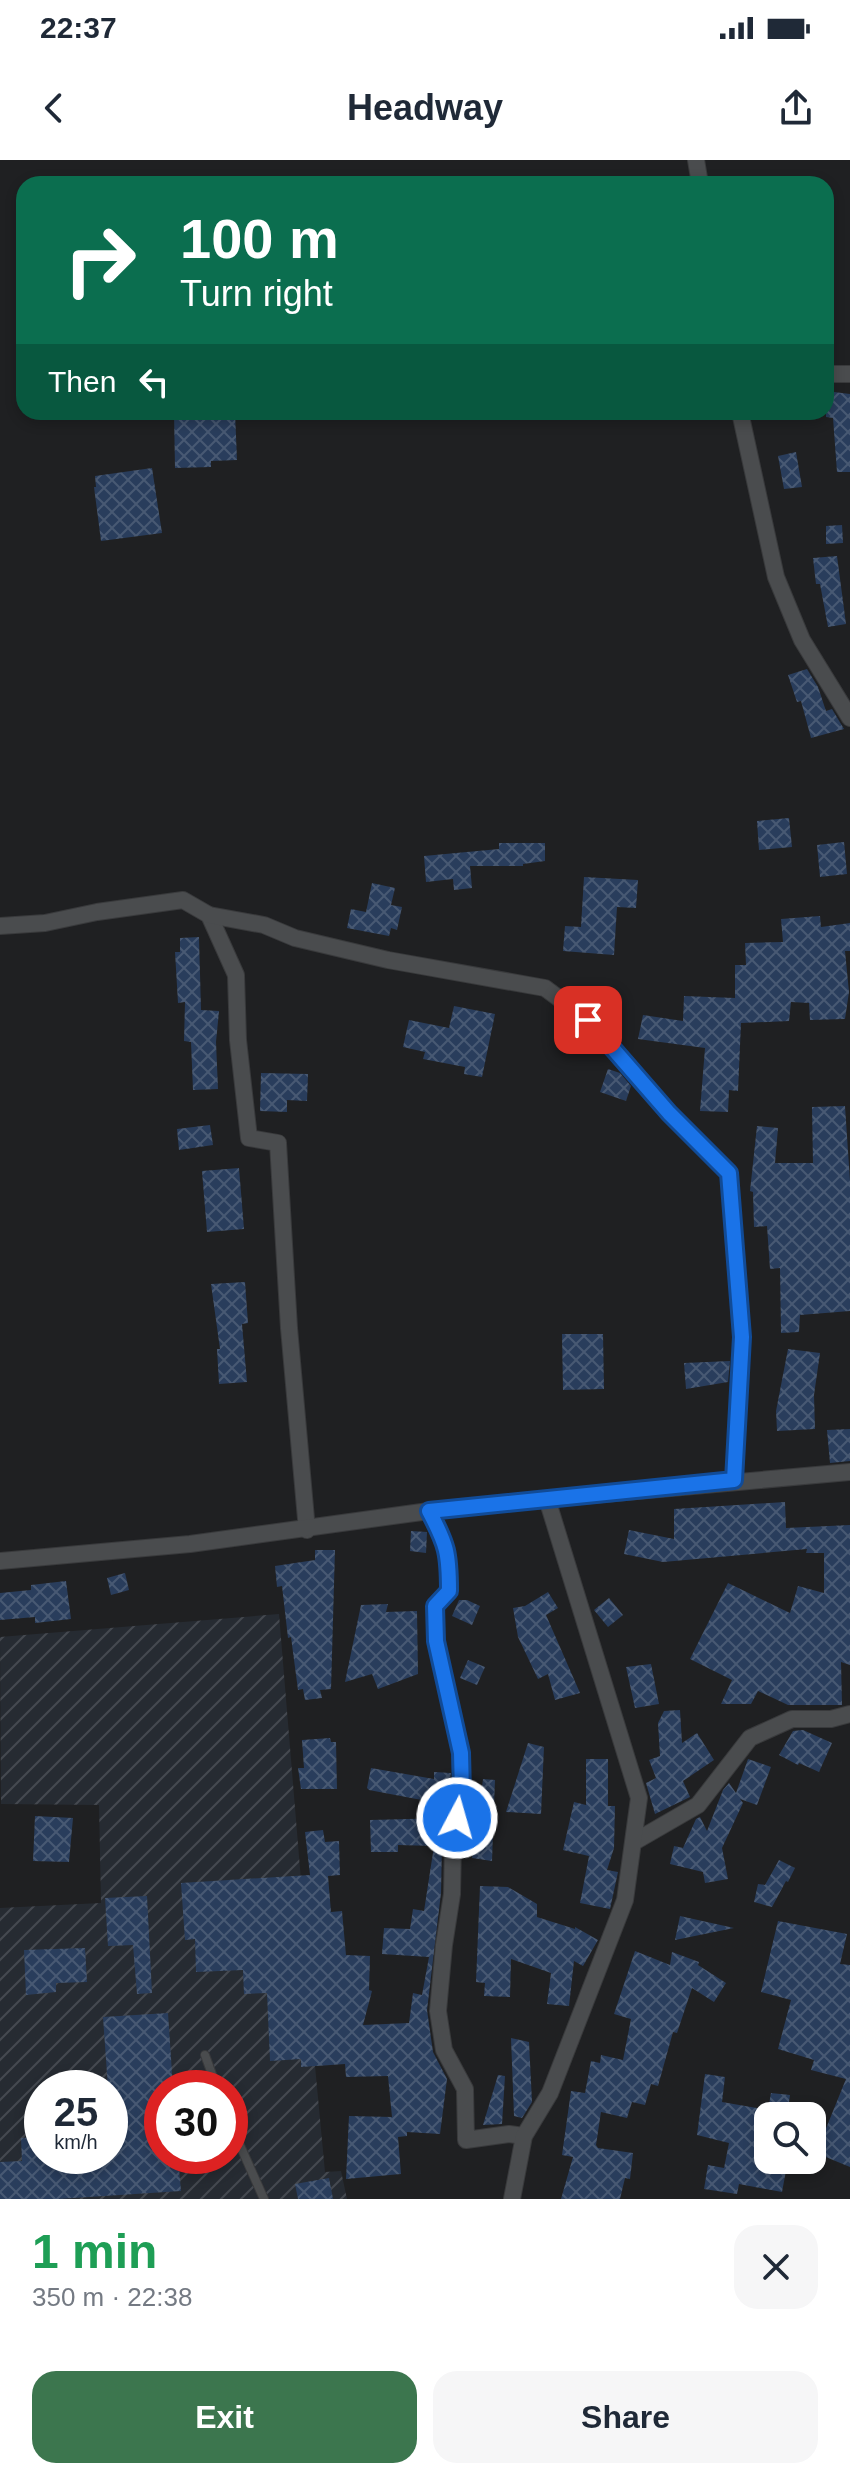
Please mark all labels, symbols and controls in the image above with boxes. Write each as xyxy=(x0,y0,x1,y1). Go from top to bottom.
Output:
text: 22:37 xyxy=(40,11,117,44)
icon: back xyxy=(32,86,76,130)
icon: share xyxy=(774,86,818,130)
text: Headway xyxy=(347,87,503,128)
text: 100 m xyxy=(180,207,339,270)
icon: right xyxy=(48,208,152,312)
text: Turn right xyxy=(180,273,333,314)
icon: left xyxy=(132,360,176,404)
text: Then xyxy=(48,365,116,398)
pin xyxy=(554,986,622,1054)
icon: arrive xyxy=(566,998,610,1042)
position arrow xyxy=(415,1776,499,1860)
speed limit sign: 30 xyxy=(144,2070,248,2174)
text: 25 xyxy=(54,2090,98,2134)
map controls xyxy=(754,2102,826,2174)
button: search xyxy=(754,2102,826,2174)
text: km/h xyxy=(54,2131,98,2153)
text: 1 min xyxy=(32,2225,157,2278)
button: close xyxy=(734,2225,818,2309)
text: 350 m · 22:38 xyxy=(32,2282,192,2312)
button: Exit xyxy=(32,2371,417,2463)
button: Share xyxy=(433,2371,818,2463)

